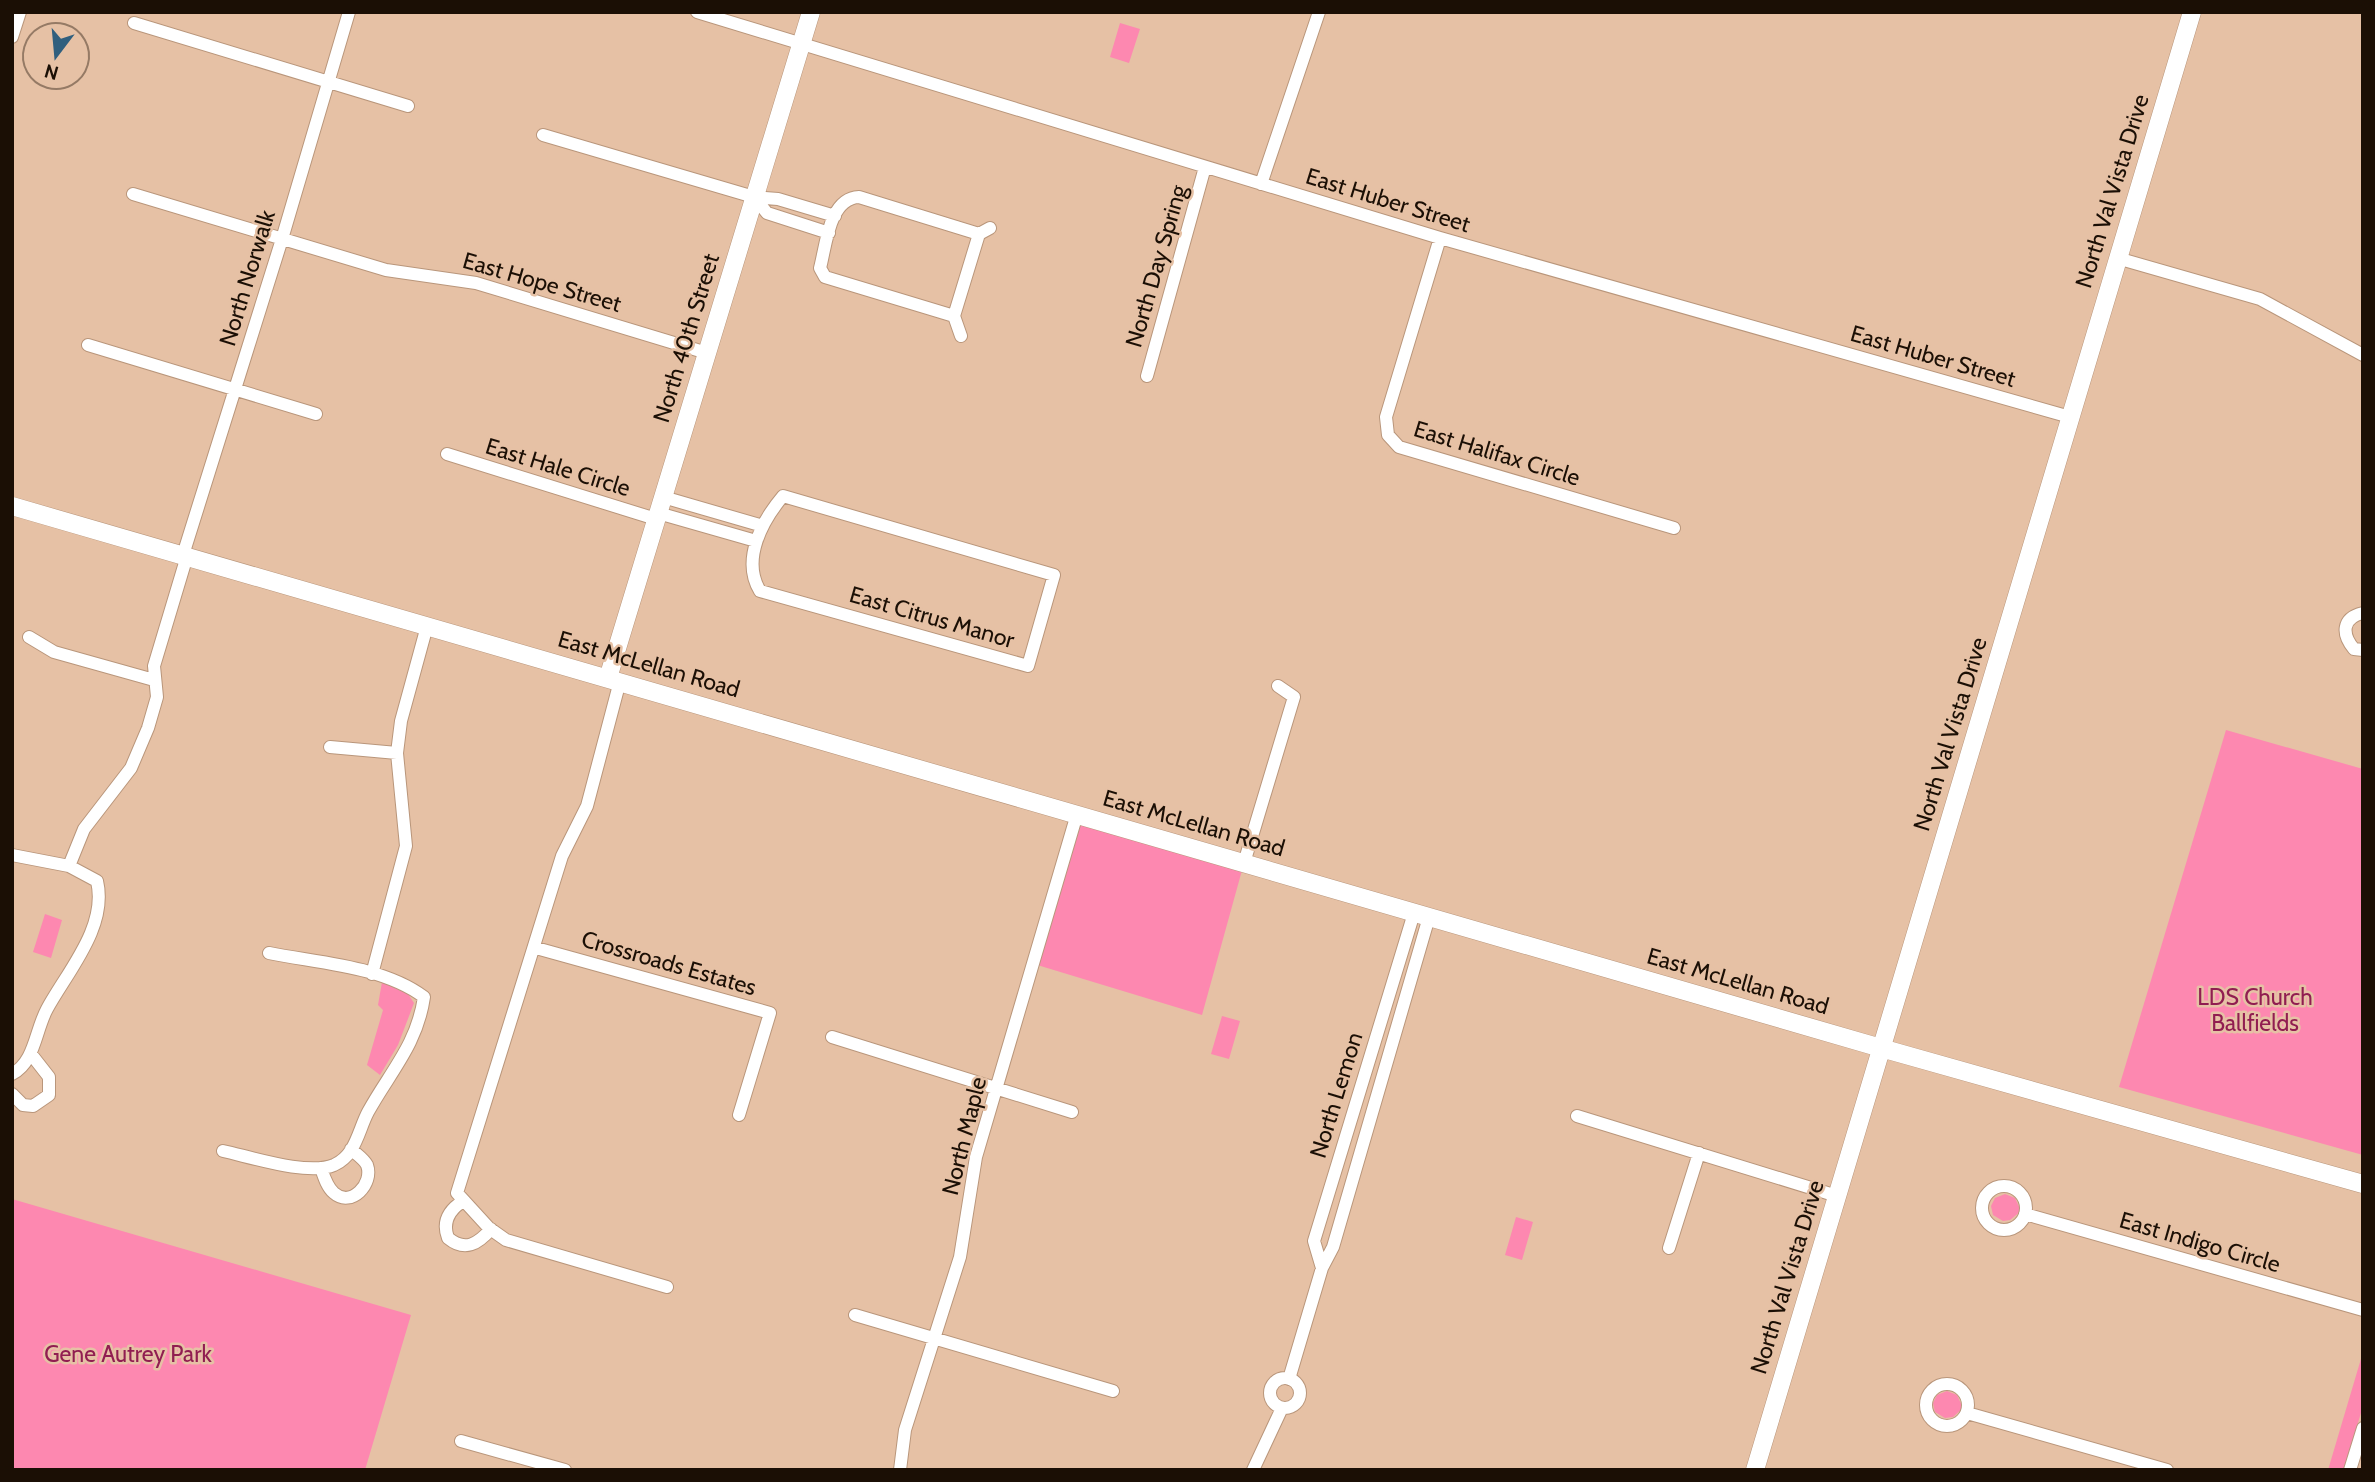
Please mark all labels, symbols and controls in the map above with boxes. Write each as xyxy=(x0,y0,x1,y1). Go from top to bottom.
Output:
north arrow xyxy=(21,21,91,91)
text: N xyxy=(42,59,61,85)
street label: North Val Vista Drive xyxy=(2069,91,2155,291)
street label: East Huber Street xyxy=(1302,162,1474,238)
street label: North Day Spring xyxy=(1119,181,1193,350)
street label: North Norwalk xyxy=(213,206,281,349)
street label: East Hope Street xyxy=(459,246,625,318)
street label: North 40th Street xyxy=(647,250,725,426)
street label: East Huber Street xyxy=(1847,319,2019,393)
street label: East Halifax Circle xyxy=(1410,414,1584,492)
street label: East Hale Circle xyxy=(482,432,634,502)
street label: East Citrus Manor xyxy=(846,580,1018,654)
street label: East McLellan Road xyxy=(555,625,743,703)
street label: North Val Vista Drive xyxy=(1907,634,1993,834)
street label: East McLellan Road xyxy=(1100,784,1288,862)
street label: Crossroads Estates xyxy=(578,925,760,1001)
street label: East McLellan Road xyxy=(1644,942,1832,1020)
park label: LDS Church Ballfields xyxy=(2197,983,2313,1037)
street label: North Lemon xyxy=(1304,1029,1368,1161)
street label: North Maple xyxy=(936,1074,992,1198)
street label: North Val Vista Drive xyxy=(1744,1177,1830,1377)
street label: East Indigo Circle xyxy=(2116,1206,2284,1278)
park label: Gene Autrey Park xyxy=(44,1340,212,1368)

